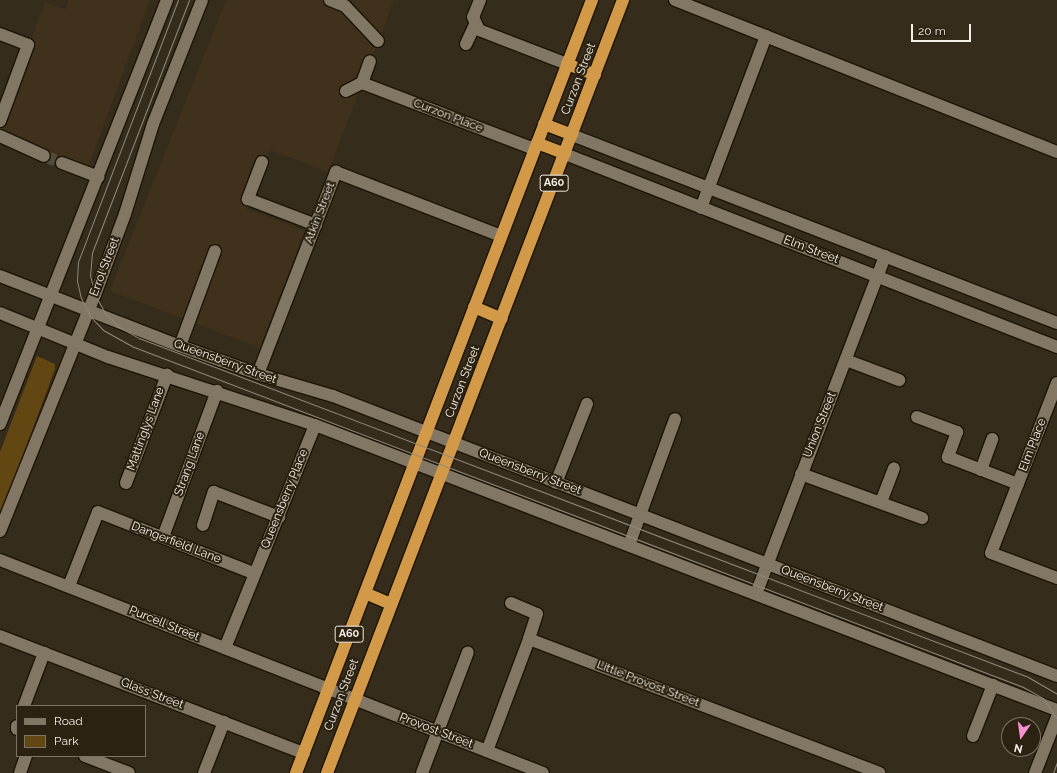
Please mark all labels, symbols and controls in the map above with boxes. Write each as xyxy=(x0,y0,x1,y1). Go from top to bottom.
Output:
scale bar xyxy=(913,16,973,42)
text: 20 m xyxy=(918,24,946,38)
street label: Curzon Street xyxy=(559,41,599,117)
street label: Curzon Place xyxy=(411,96,485,136)
road number: A60 xyxy=(539,174,569,192)
street label: Atkin Street xyxy=(302,180,338,246)
street label: Elm Street xyxy=(781,233,841,267)
street label: Errol Street xyxy=(87,235,123,299)
street label: Queensberry Street xyxy=(171,337,279,387)
street label: Curzon Street xyxy=(443,344,483,420)
street label: Mattinglys Lane xyxy=(124,385,168,473)
street label: Union Street xyxy=(800,390,840,460)
street label: Elm Place xyxy=(1016,417,1050,473)
street label: Strang Lane xyxy=(172,430,208,498)
street label: Queensberry Street xyxy=(477,446,583,498)
street label: Queensberry Place xyxy=(258,447,312,551)
street label: Dangerfield Lane xyxy=(129,519,223,567)
street label: Queensberry Street xyxy=(779,563,885,615)
street label: Purcell Street xyxy=(127,603,201,645)
road number: A60 xyxy=(334,625,364,643)
street label: Curzon Street xyxy=(322,657,362,733)
street label: Little Provost Street xyxy=(595,658,701,710)
street label: Glass Street xyxy=(118,675,186,713)
legend xyxy=(16,705,146,757)
street label: Provost Street xyxy=(397,710,475,752)
text: Road xyxy=(54,714,83,728)
north arrow xyxy=(1001,717,1041,757)
text: Park xyxy=(54,734,79,748)
text: N xyxy=(1013,741,1024,755)

